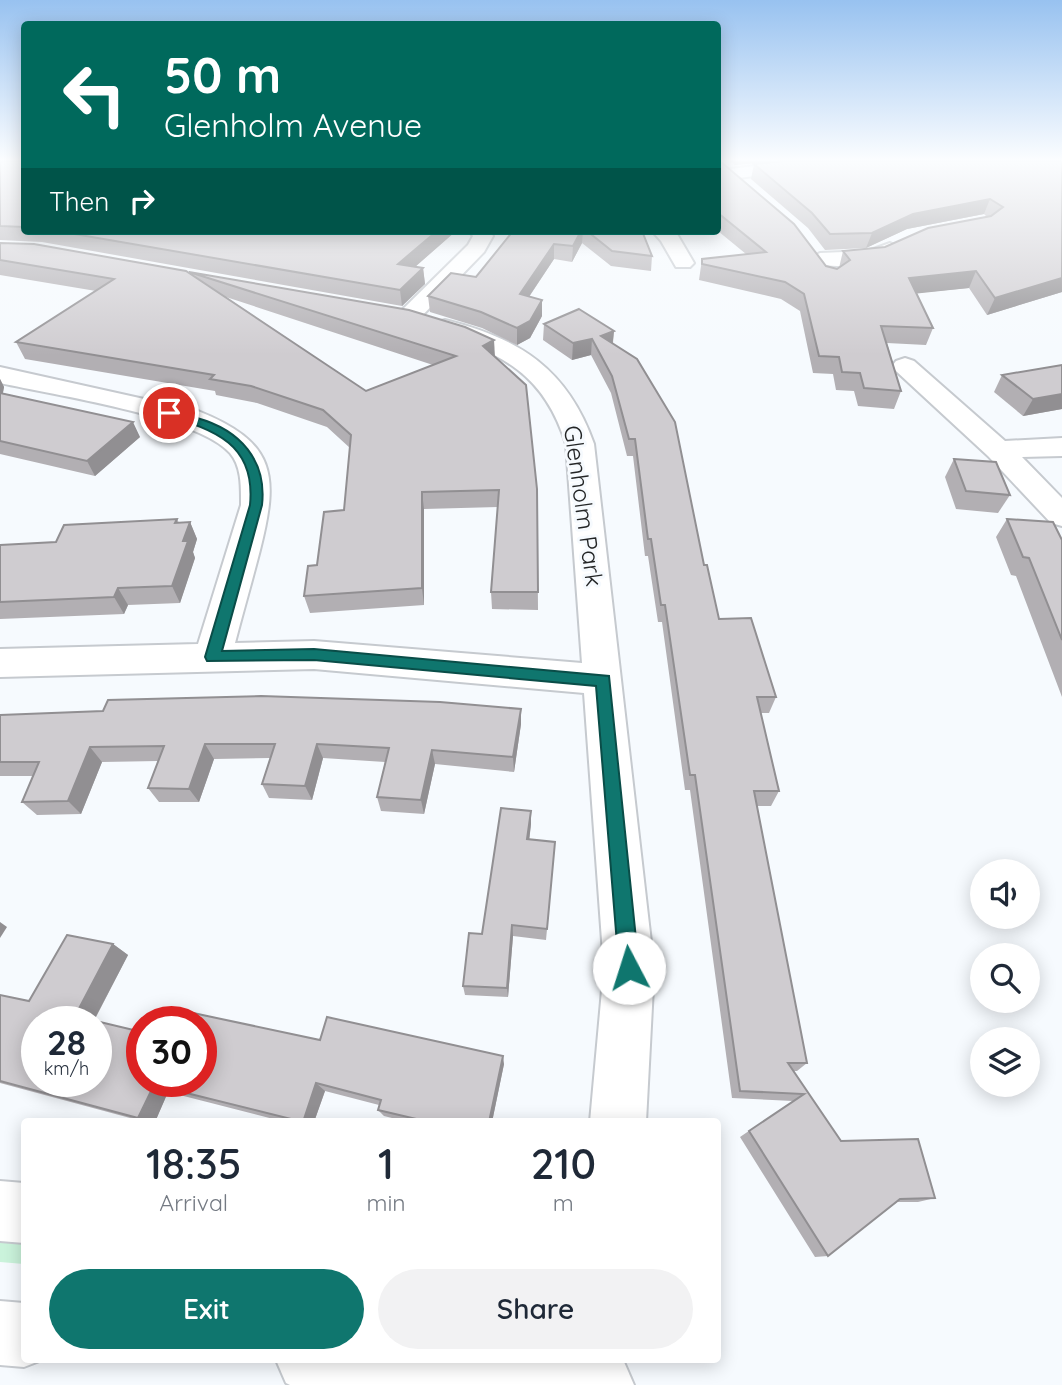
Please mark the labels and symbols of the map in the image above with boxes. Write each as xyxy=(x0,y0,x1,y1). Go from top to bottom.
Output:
pin xyxy=(139,383,199,443)
street label: Glenholm Park xyxy=(558,423,610,588)
position arrow xyxy=(592,931,666,1005)
speed limit sign: 30 xyxy=(126,1006,217,1097)

